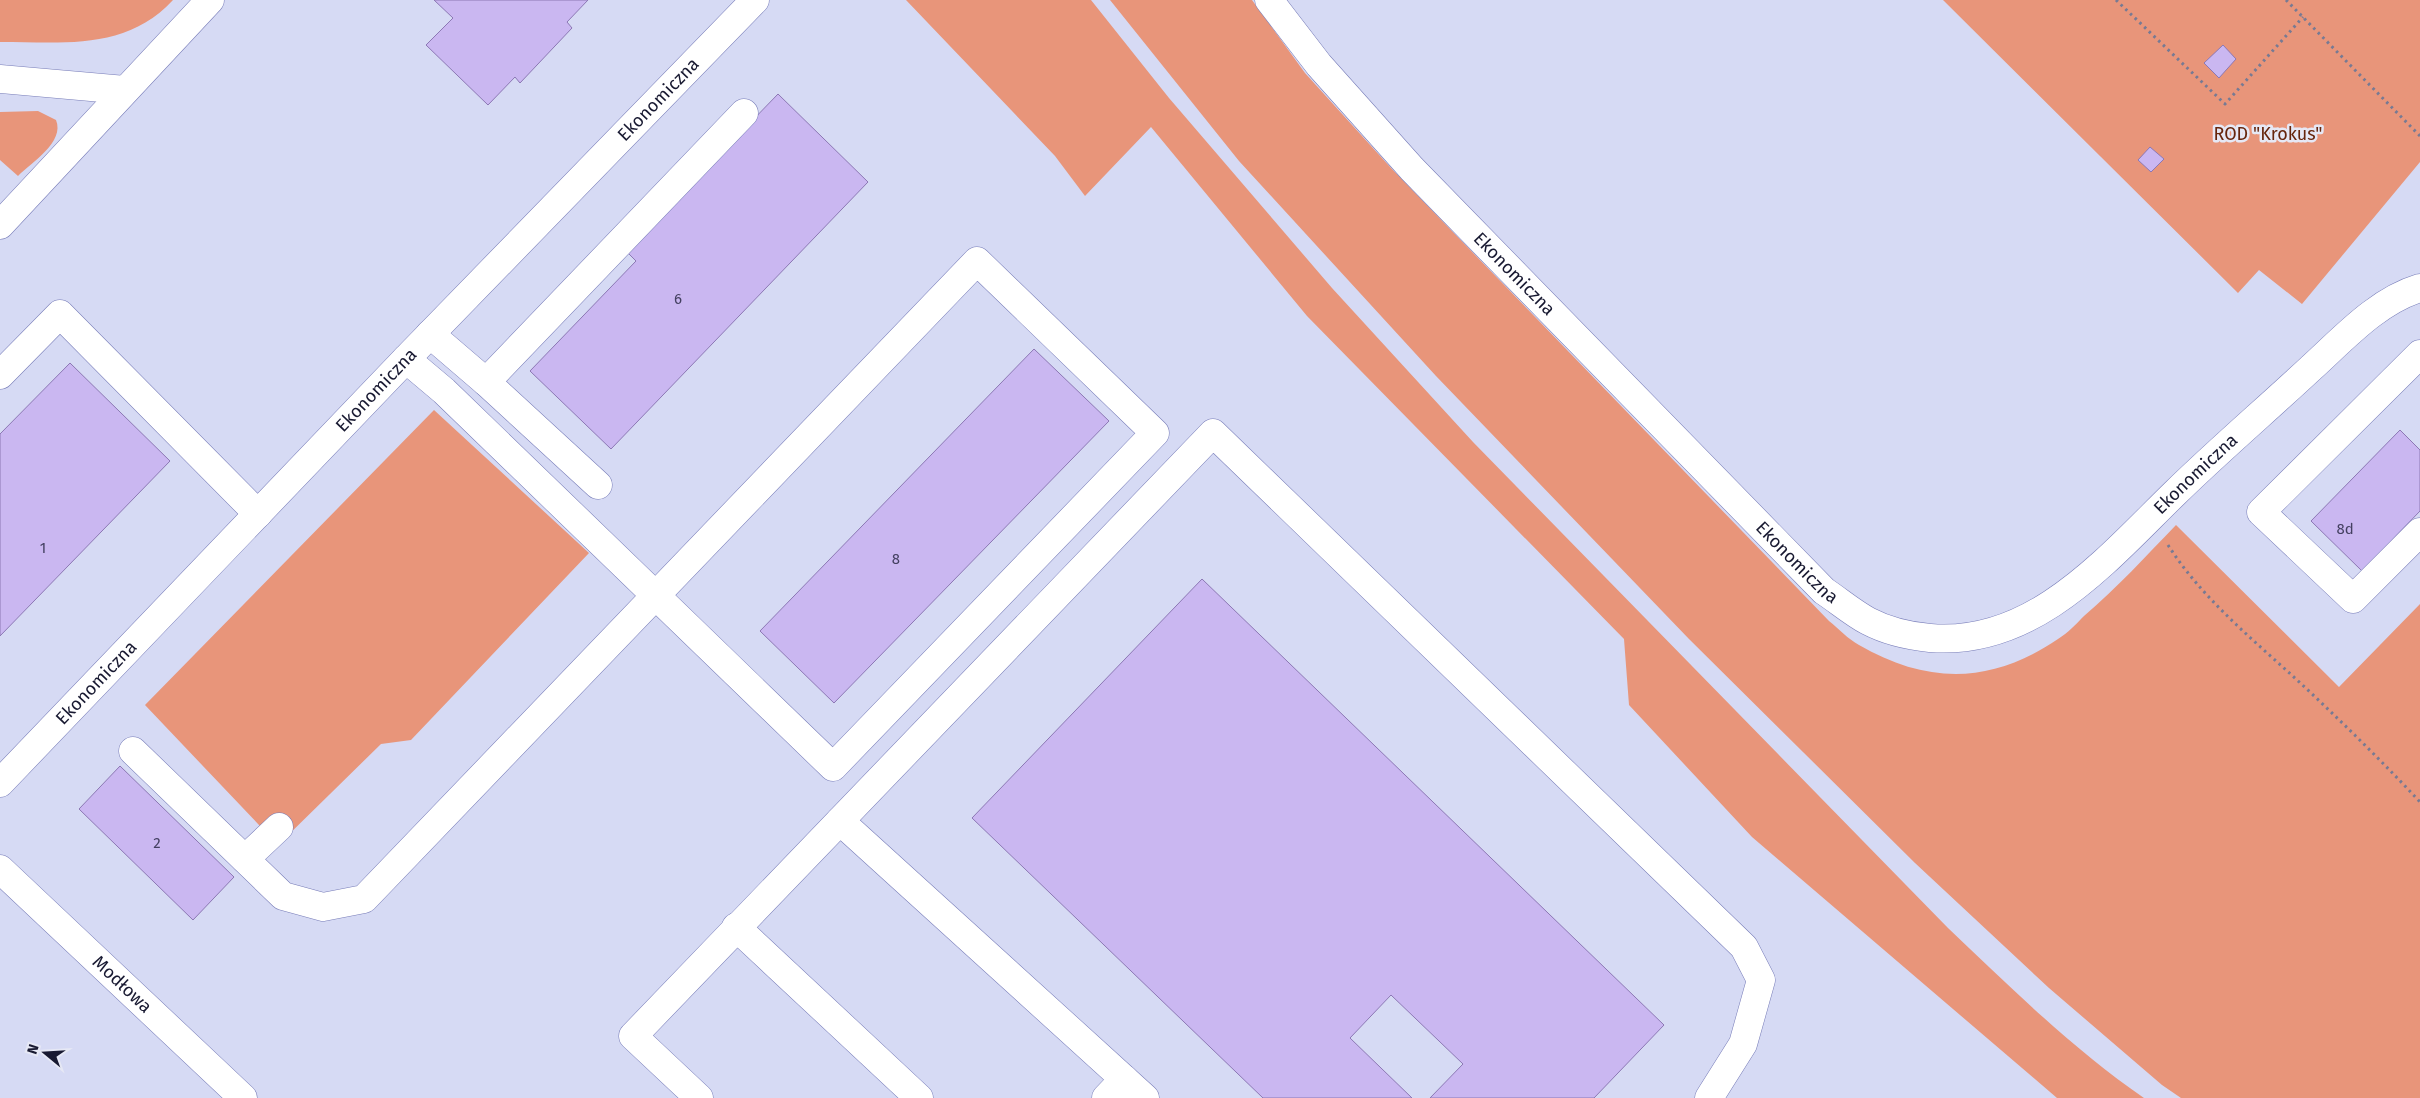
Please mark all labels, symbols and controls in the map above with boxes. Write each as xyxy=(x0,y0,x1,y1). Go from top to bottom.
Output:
street label: Ekonomiczna xyxy=(613,53,704,146)
park label: ROD "Krokus" xyxy=(2213,123,2323,145)
street label: Ekonomiczna xyxy=(1469,228,1560,320)
house number: 6 xyxy=(674,290,682,308)
street label: Ekonomiczna xyxy=(331,344,421,437)
street label: Ekonomiczna xyxy=(2149,429,2242,519)
street label: Ekonomiczna xyxy=(1751,517,1842,608)
house number: 8d xyxy=(2336,520,2354,538)
house number: 1 xyxy=(40,539,46,557)
house number: 8 xyxy=(892,550,900,568)
street label: Ekonomiczna xyxy=(51,636,141,729)
house number: 2 xyxy=(153,834,161,852)
street label: Modłowa xyxy=(88,951,157,1018)
north arrow xyxy=(20,1028,70,1078)
text: N xyxy=(24,1042,43,1056)

